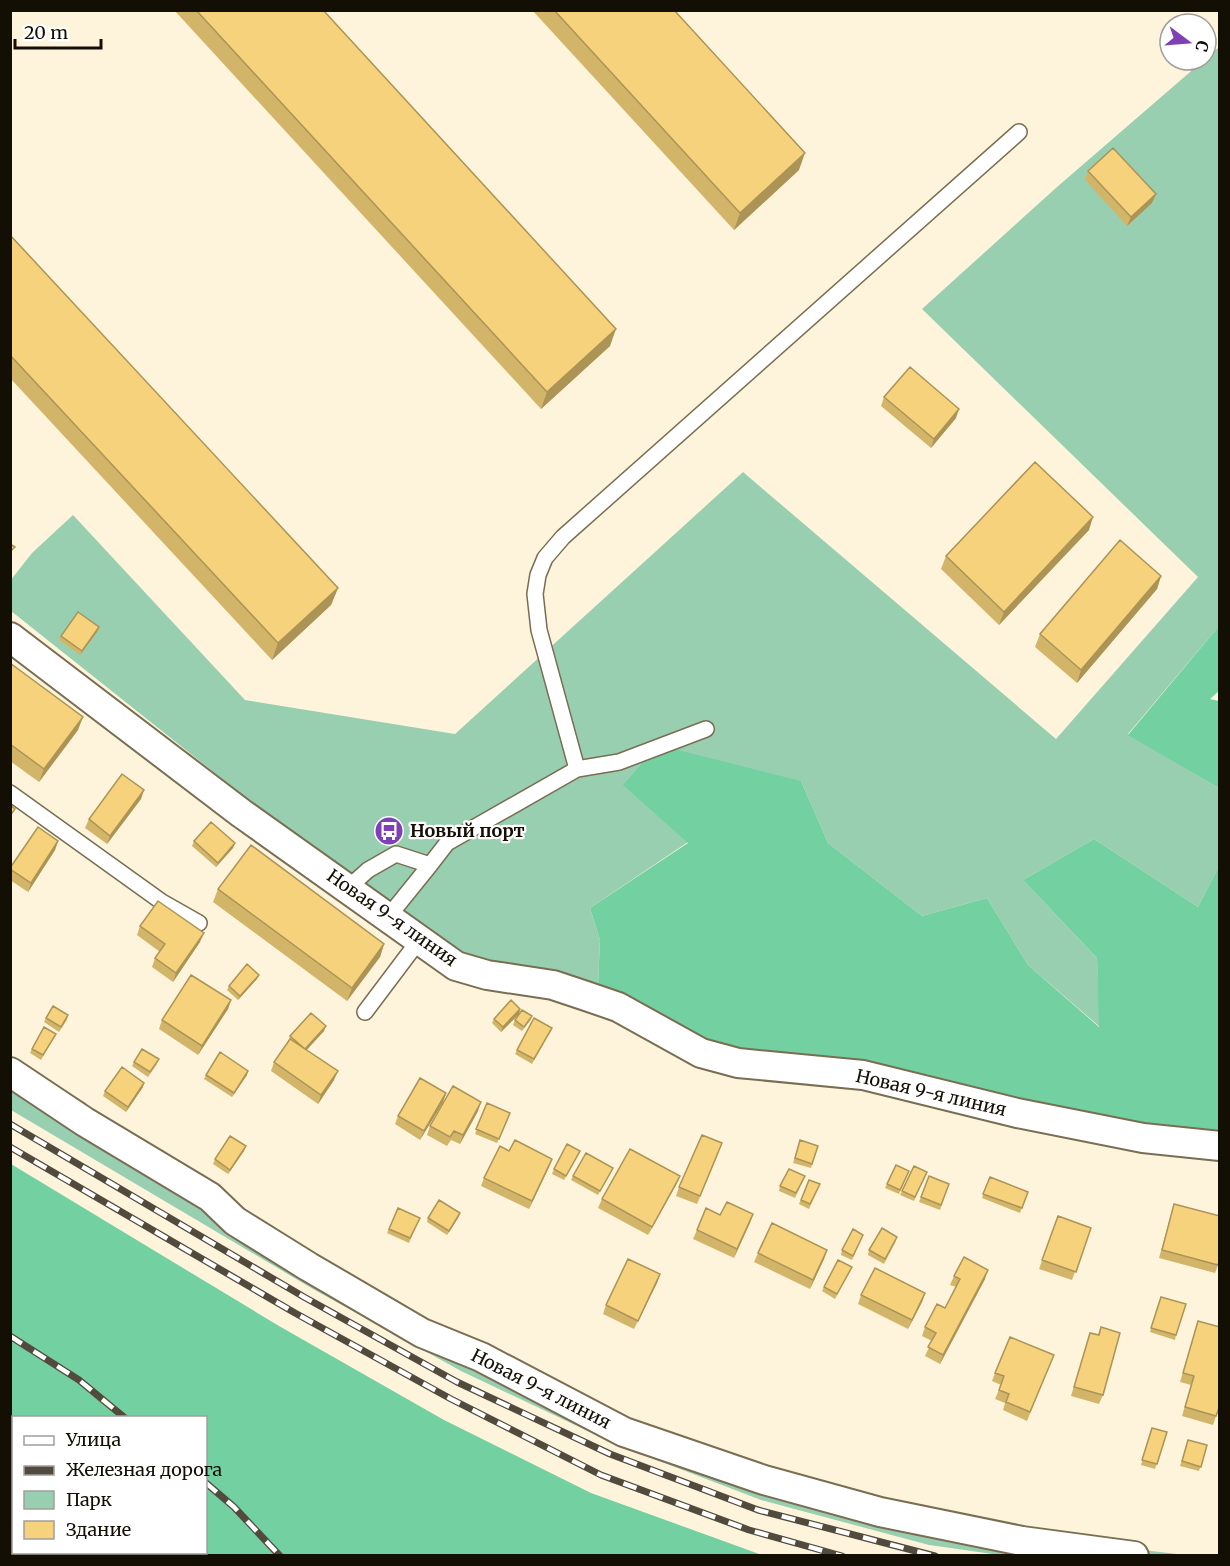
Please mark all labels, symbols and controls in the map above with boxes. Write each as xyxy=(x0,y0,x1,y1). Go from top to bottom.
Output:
scale bar xyxy=(15,12,100,50)
north arrow xyxy=(1158,12,1218,72)
text: 20 m xyxy=(24,21,68,44)
text: С xyxy=(1191,38,1213,54)
bus stop icon: Новый порт xyxy=(373,815,405,847)
place label: Новый порт xyxy=(410,819,525,842)
street label: Новая 9-я линия xyxy=(323,864,462,971)
street label: Новая 9-я линия xyxy=(854,1064,1009,1121)
street label: Новая 9-я линия xyxy=(467,1343,615,1434)
legend xyxy=(12,1416,207,1554)
text: Улица xyxy=(65,1428,121,1451)
text: Железная дорога xyxy=(66,1458,223,1481)
text: Парк xyxy=(66,1488,112,1511)
text: Здание xyxy=(66,1518,131,1541)

